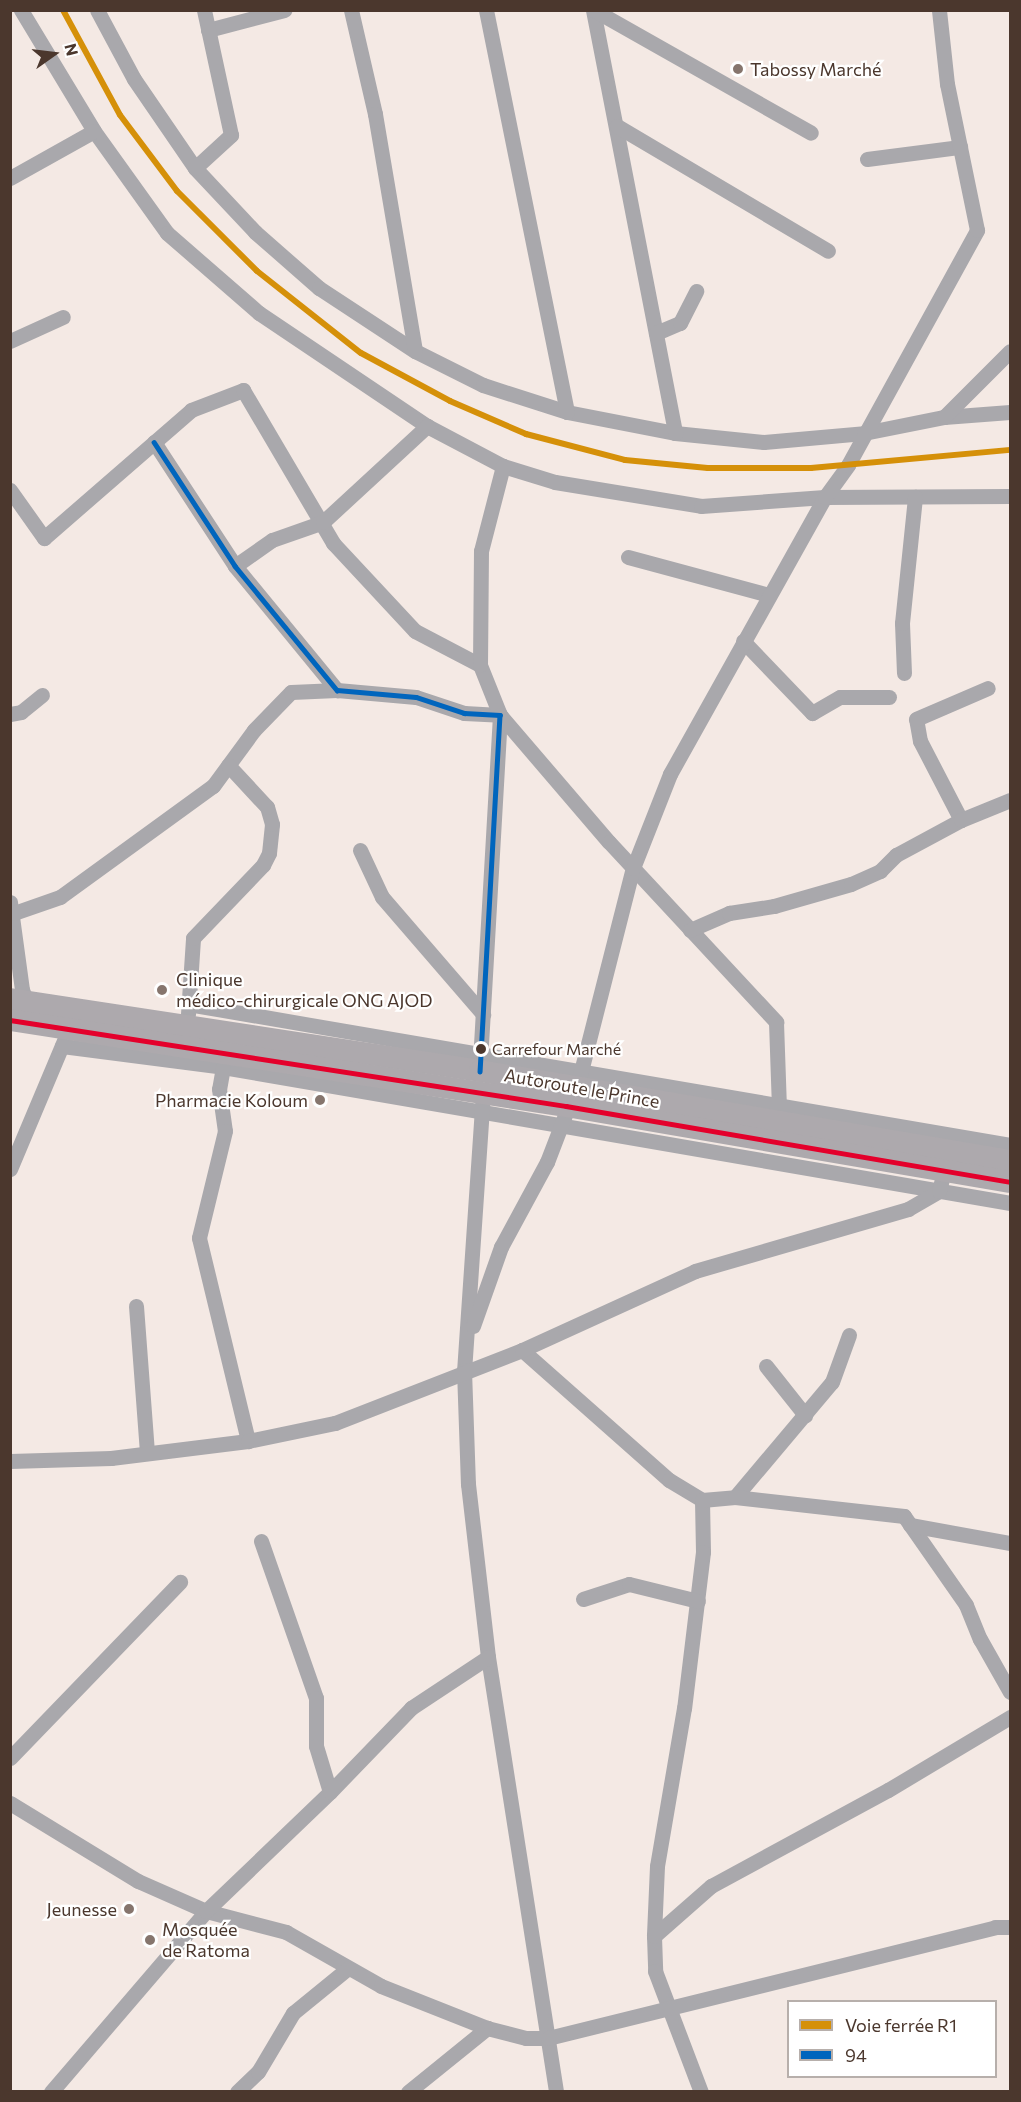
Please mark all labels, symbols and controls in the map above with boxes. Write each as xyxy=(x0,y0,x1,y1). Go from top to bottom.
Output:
north arrow xyxy=(24,24,84,84)
text: N xyxy=(61,41,83,58)
place label: Tabossy Marché xyxy=(750,58,882,80)
marker: Tabossy Marché xyxy=(731,62,745,76)
place label: Clinique médico-chirurgicale ONG AJOD xyxy=(176,969,433,1012)
marker: Clinique médico-chirurgicale ONG AJOD xyxy=(153,981,171,999)
place label: Carrefour Marché xyxy=(492,1039,621,1059)
marker: Carrefour Marché xyxy=(475,1043,487,1055)
street label: Autoroute le Prince xyxy=(503,1064,661,1112)
place label: Pharmacie Koloum xyxy=(155,1089,308,1111)
marker: Pharmacie Koloum xyxy=(313,1093,327,1107)
place label: Jeunesse xyxy=(47,1898,117,1920)
marker: Jeunesse xyxy=(122,1902,136,1916)
place label: Mosquée de Ratoma xyxy=(162,1919,250,1962)
marker: Mosquée de Ratoma xyxy=(143,1933,157,1947)
legend xyxy=(787,2000,997,2078)
text: Voie ferrée R1 xyxy=(845,2014,957,2036)
text: 94 xyxy=(845,2044,867,2066)

